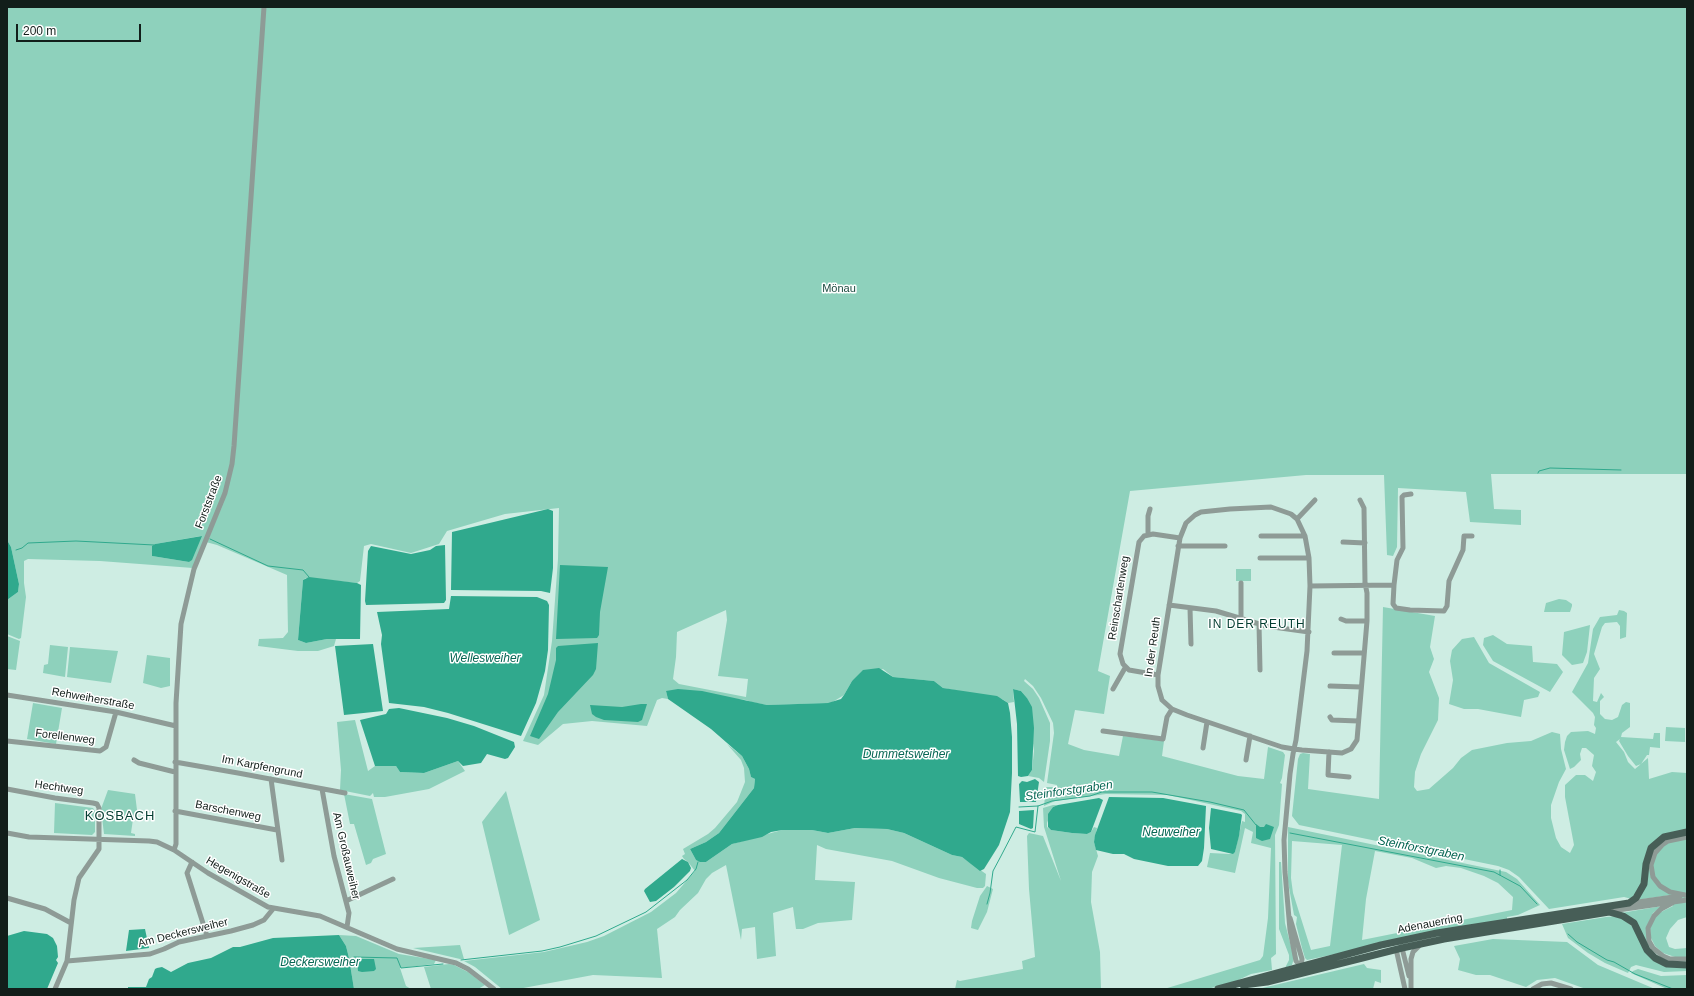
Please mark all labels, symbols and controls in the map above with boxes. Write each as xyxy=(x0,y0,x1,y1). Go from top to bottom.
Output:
scale bar xyxy=(18,16,143,42)
text: 200 m xyxy=(23,24,56,38)
park label: Mönau xyxy=(822,282,856,296)
street label: Forststraße xyxy=(193,473,225,531)
street label: Reinschartenweg xyxy=(1106,555,1132,641)
street label: In der Reuth xyxy=(1142,616,1164,678)
district label: IN DER REUTH xyxy=(1208,618,1306,632)
water label: Wellesweiher xyxy=(449,652,521,666)
street label: Rehweiherstraße xyxy=(51,685,135,713)
street label: Forellenweg xyxy=(34,727,96,747)
water label: Dummetsweiher xyxy=(863,748,949,762)
street label: Im Karpfengrund xyxy=(221,753,303,781)
street label: Hechtweg xyxy=(34,778,84,798)
water label: Steinforstgraben xyxy=(1024,778,1114,804)
street label: Barschenweg xyxy=(194,798,262,824)
district label: KOSBACH xyxy=(85,808,155,824)
street label: Am Großauweiher xyxy=(330,811,362,901)
water label: Neuweiher xyxy=(1142,826,1200,840)
water label: Steinforstgraben xyxy=(1376,834,1466,864)
street label: Hegenigstraße xyxy=(203,854,273,902)
street label: Adenauerring xyxy=(1396,911,1464,937)
street label: Am Deckersweiher xyxy=(137,915,229,951)
water label: Deckersweiher xyxy=(280,956,360,970)

